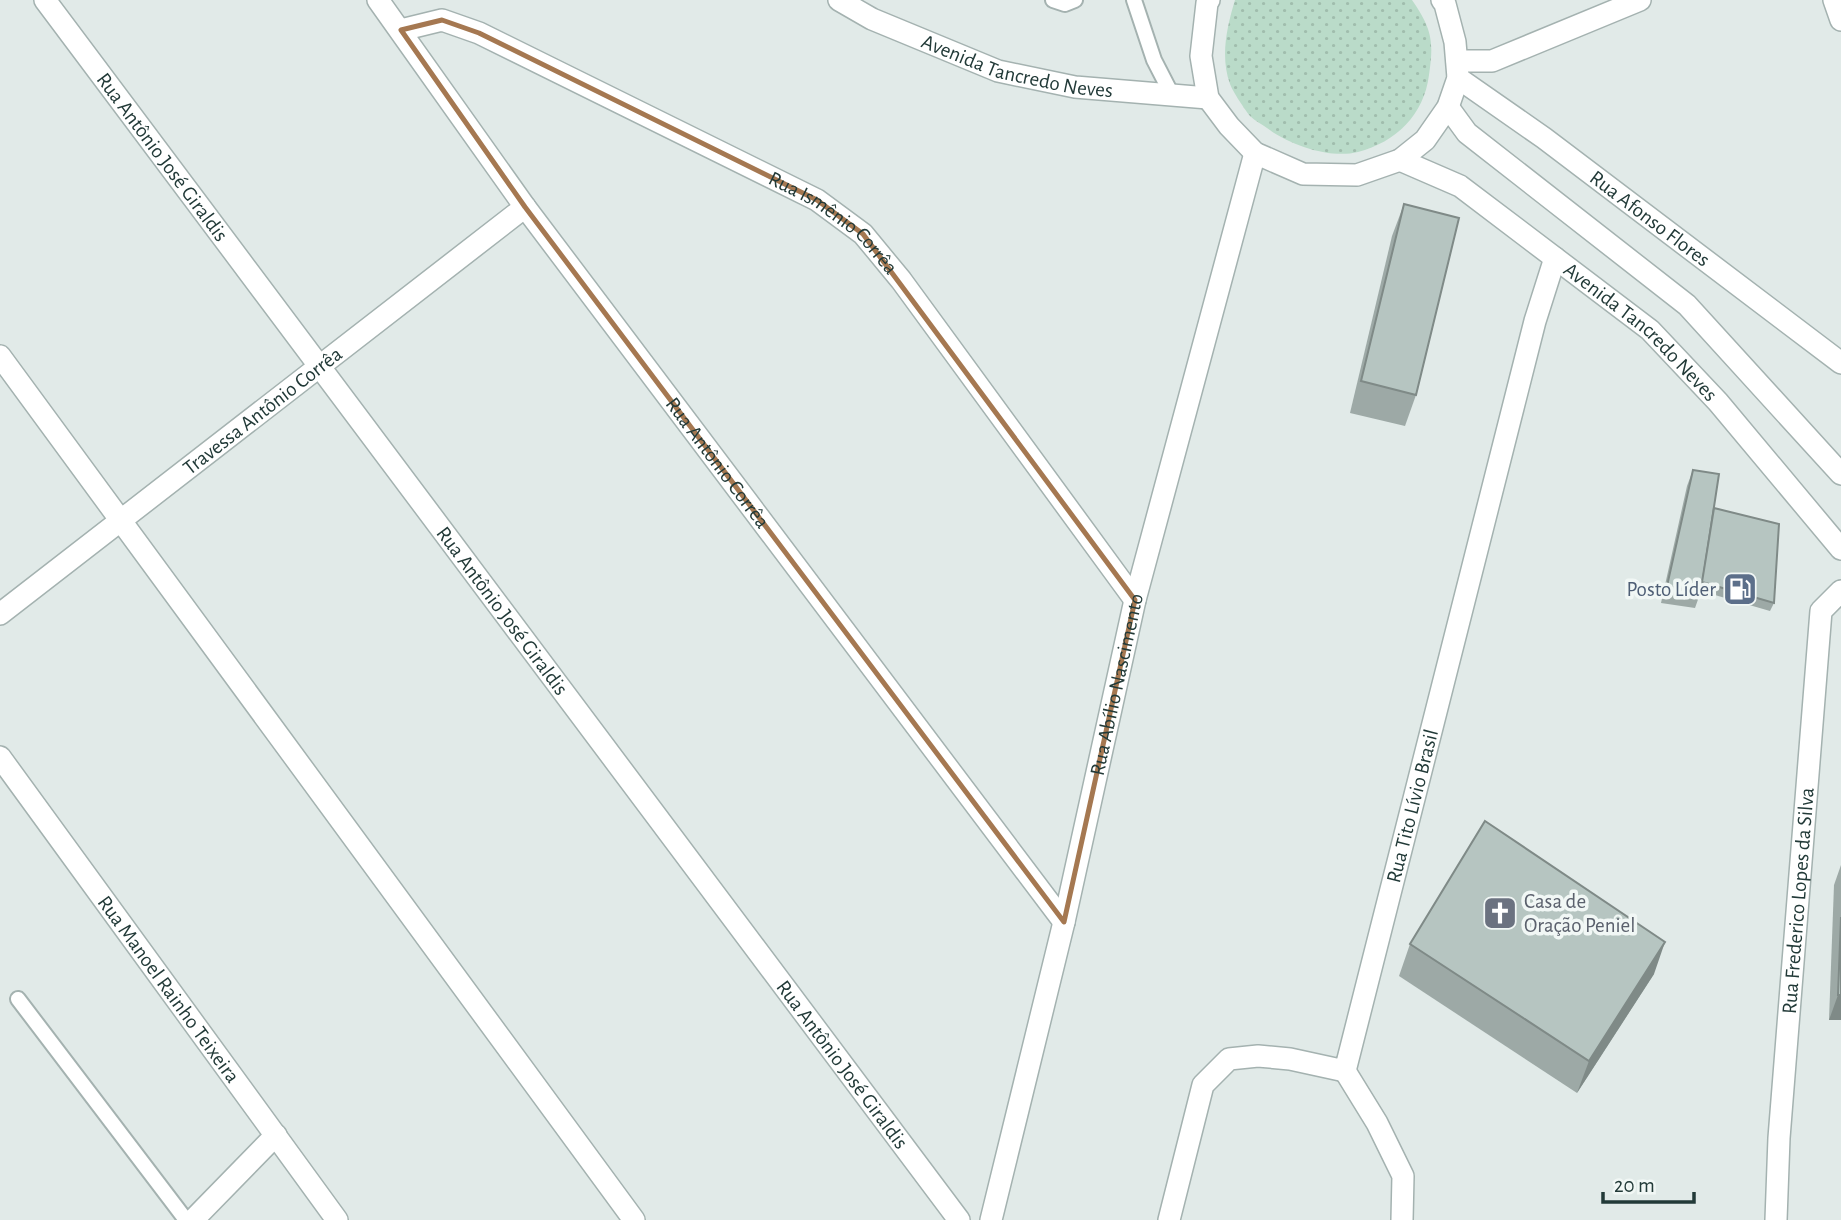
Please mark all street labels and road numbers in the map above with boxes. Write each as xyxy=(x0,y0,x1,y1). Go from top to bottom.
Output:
street label: Avenida Tancredo Neves xyxy=(919,31,1114,101)
street label: Rua Antônio José Giraldis xyxy=(92,69,232,245)
street label: Rua Afonso Flores xyxy=(1586,167,1714,271)
street label: Rua Ismênio Corrêa xyxy=(765,168,902,278)
street label: Avenida Tancredo Neves xyxy=(1560,259,1721,405)
street label: Travessa Antônio Corrêa xyxy=(179,343,346,479)
street label: Rua Antônio Corrêa xyxy=(661,394,773,532)
street label: Rua Antônio José Giraldis xyxy=(432,523,572,699)
street label: Rua Abílio Nascimento xyxy=(1087,591,1147,778)
street label: Rua Tito Lívio Brasil xyxy=(1383,727,1442,885)
street label: Rua Frederico Lopes da Silva xyxy=(1779,786,1818,1015)
street label: Rua Manoel Rainho Teixeira xyxy=(94,892,244,1087)
street label: Rua Antônio José Giraldis xyxy=(772,977,912,1153)

